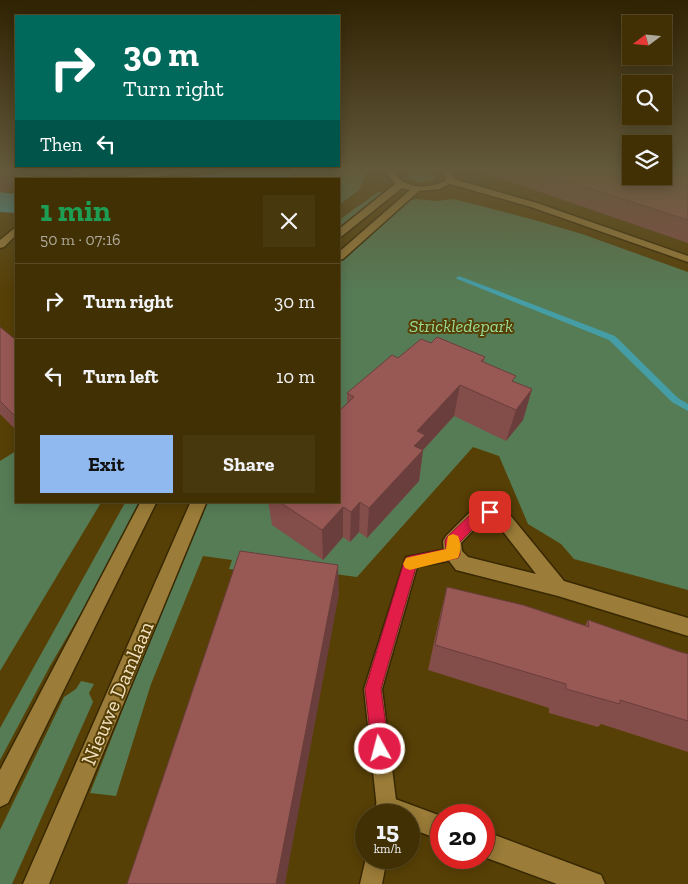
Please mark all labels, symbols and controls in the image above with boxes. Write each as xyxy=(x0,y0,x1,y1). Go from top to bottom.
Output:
north arrow xyxy=(622,15,672,65)
map controls xyxy=(622,15,672,185)
text: 30 m xyxy=(123,33,199,75)
icon: right xyxy=(40,35,105,100)
text: Turn right xyxy=(123,75,224,102)
button: search xyxy=(622,75,672,125)
icon: left xyxy=(92,130,120,158)
text: Then xyxy=(40,133,82,156)
button: layers xyxy=(622,135,672,185)
text: 1 min xyxy=(40,193,111,229)
button: close xyxy=(263,195,315,247)
text: 50 m · 07:16 xyxy=(40,230,121,249)
icon: right xyxy=(40,287,68,315)
text: Turn right xyxy=(83,290,173,313)
text: 30 m xyxy=(274,290,315,313)
park label: Strickledepark xyxy=(409,315,513,337)
icon: left xyxy=(40,362,68,390)
text: Turn left xyxy=(83,365,158,388)
text: 10 m xyxy=(276,365,315,388)
button: Exit xyxy=(40,435,173,493)
button: Share xyxy=(183,435,315,493)
pin xyxy=(469,491,511,533)
icon: arrive xyxy=(476,498,504,526)
street label: Nieuwe Damlaan xyxy=(75,617,159,769)
position arrow xyxy=(353,722,405,774)
speed limit sign: 20 xyxy=(430,804,495,869)
text: 15 xyxy=(376,815,399,845)
text: km/h xyxy=(374,842,401,856)

